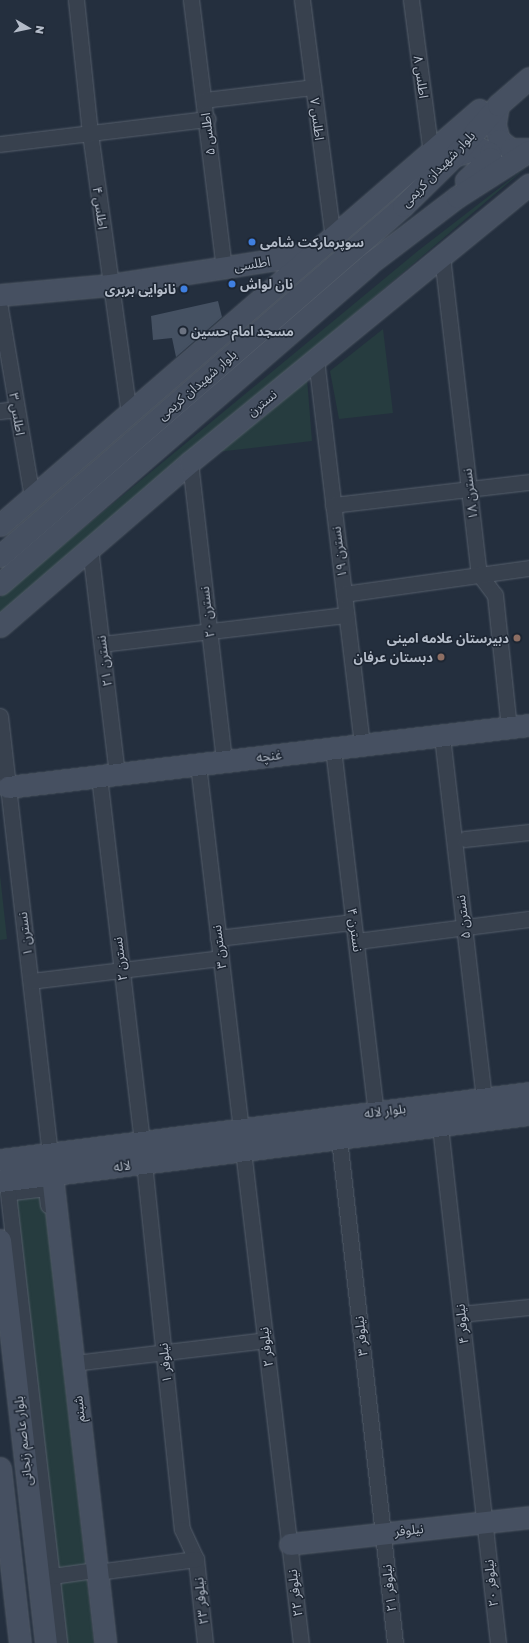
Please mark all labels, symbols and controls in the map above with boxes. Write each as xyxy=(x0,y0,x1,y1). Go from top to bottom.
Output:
north arrow xyxy=(8,8,48,48)
text: N xyxy=(33,25,47,35)
street label: اطلس ۸ xyxy=(410,55,432,99)
street label: اطلس ۷ xyxy=(307,97,327,141)
street label: اطلس ۵ xyxy=(198,112,218,156)
street label: بلوار شهیدان کریمی xyxy=(398,128,478,210)
street label: اطلس ۴ xyxy=(89,186,111,230)
place label: سوپرمارکت شامی xyxy=(260,234,364,250)
marker: سوپرمارکت شامی xyxy=(247,237,257,247)
street label: اطلسی xyxy=(233,253,271,275)
place label: نان لواش xyxy=(240,276,293,292)
marker: نان لواش xyxy=(227,279,237,289)
place label: نانوایی بربری xyxy=(105,281,176,297)
marker: نانوایی بربری xyxy=(179,284,189,294)
place label: مسجد امام حسین xyxy=(191,323,294,339)
marker: مسجد امام حسین xyxy=(178,326,188,336)
street label: بلوار شهیدان کریمی xyxy=(154,346,240,424)
street label: نسترن xyxy=(244,386,280,420)
street label: اطلس ۳ xyxy=(6,391,28,437)
street label: نسترن ۱۸ xyxy=(459,467,481,521)
street label: نسترن ۱۹ xyxy=(328,525,350,579)
street label: نسترن ۲۰ xyxy=(197,586,217,638)
place label: دبیرستان علامه امینی xyxy=(387,630,509,646)
marker: دبیرستان علامه امینی xyxy=(512,633,522,643)
street label: نسترن ۲۱ xyxy=(93,634,115,688)
place label: دبستان عرفان xyxy=(354,649,433,665)
marker: دبستان عرفان xyxy=(436,652,446,662)
street label: غنچه xyxy=(255,747,283,765)
street label: نسترن ۵ xyxy=(453,894,473,940)
street label: نسترن ۴ xyxy=(344,907,366,953)
street label: نسترن ۱ xyxy=(15,911,35,957)
street label: نسترن ۳ xyxy=(209,924,229,970)
street label: نسترن ۲ xyxy=(110,936,130,982)
street label: بلوار لاله xyxy=(363,1101,407,1121)
street label: لاله xyxy=(112,1157,132,1175)
street label: نیلوفر ۴ xyxy=(452,1303,472,1345)
street label: نیلوفر ۳ xyxy=(351,1315,371,1357)
street label: نیلوفر ۲ xyxy=(256,1326,276,1368)
street label: نیلوفر ۱ xyxy=(155,1342,175,1384)
street label: بلوار عاصم زنجانی xyxy=(11,1395,35,1487)
street label: شبنم xyxy=(70,1395,88,1423)
street label: نیلوفر xyxy=(394,1521,424,1539)
street label: نیلوفر ۲۰ xyxy=(481,1559,501,1607)
street label: نیلوفر ۲۱ xyxy=(379,1564,399,1612)
street label: نیلوفر ۲۲ xyxy=(284,1568,306,1618)
street label: نیلوفر ۲۳ xyxy=(191,1577,211,1625)

